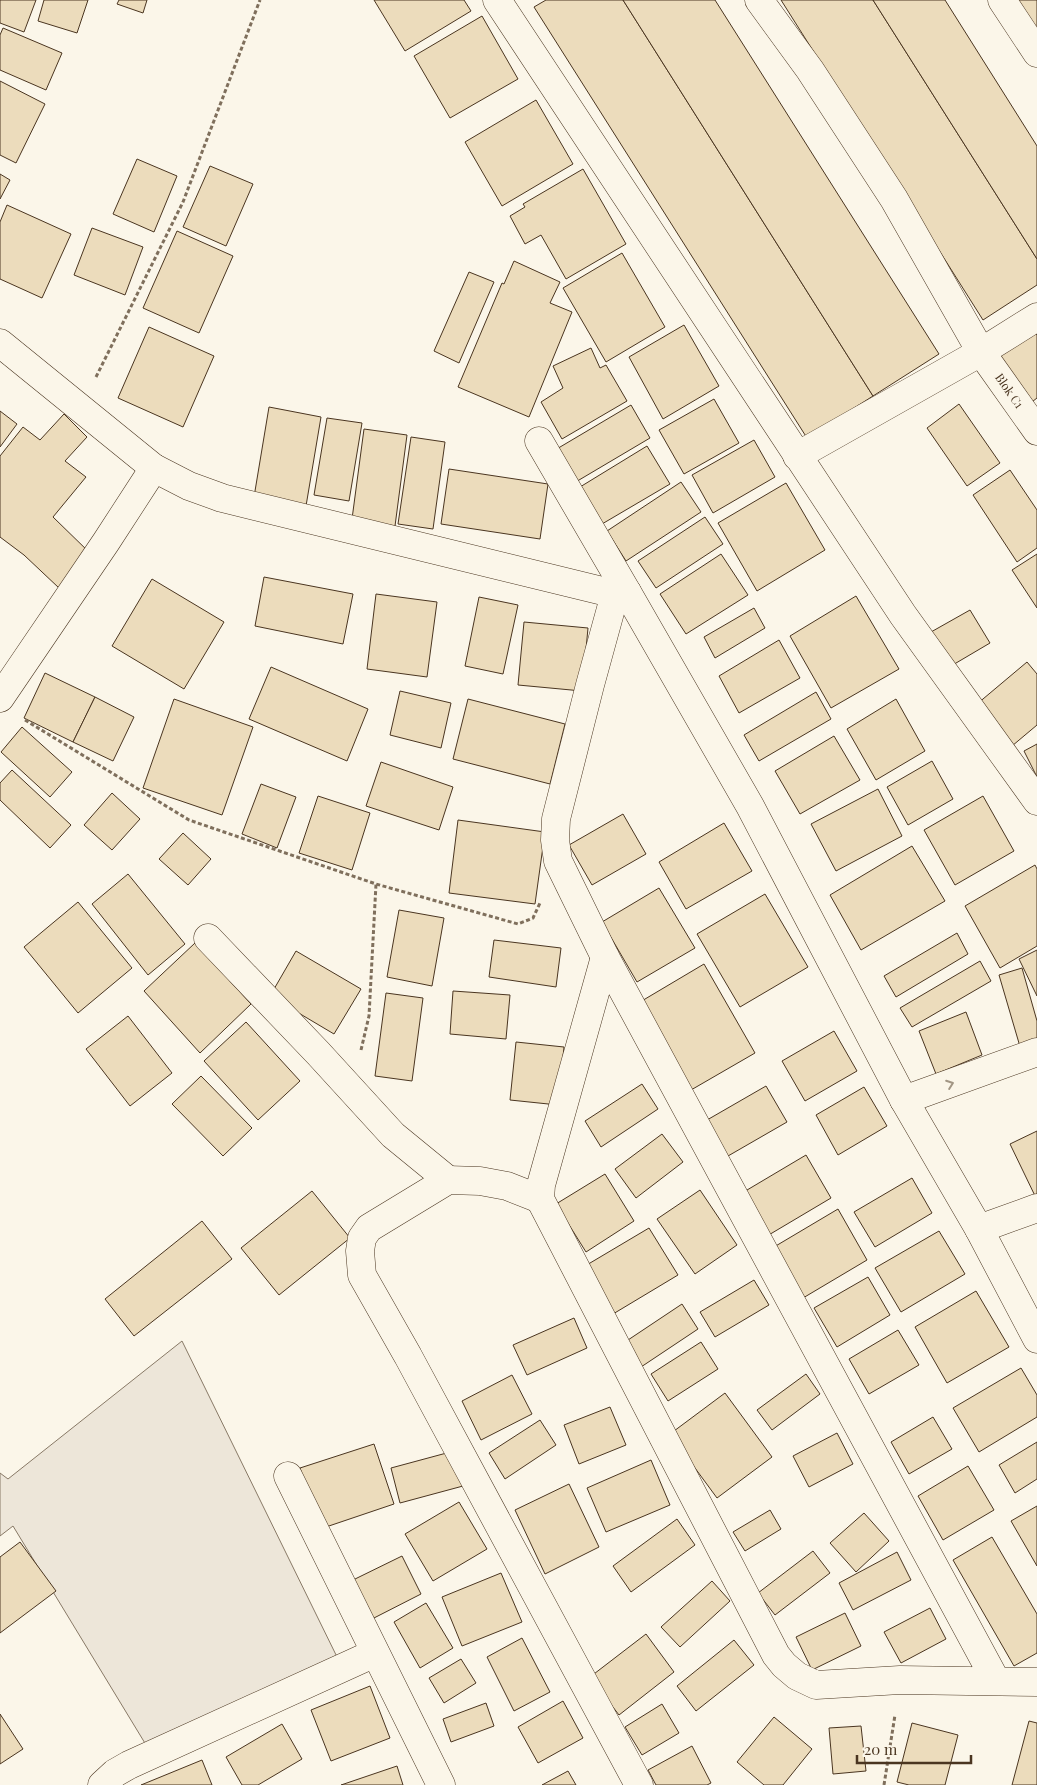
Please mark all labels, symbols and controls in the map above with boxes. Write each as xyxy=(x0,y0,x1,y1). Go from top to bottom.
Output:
street label: Blok C1 xyxy=(992,370,1028,412)
one-way arrow xyxy=(945,1080,954,1090)
scale bar xyxy=(857,1732,971,1764)
text: 20 m xyxy=(864,1739,898,1759)

